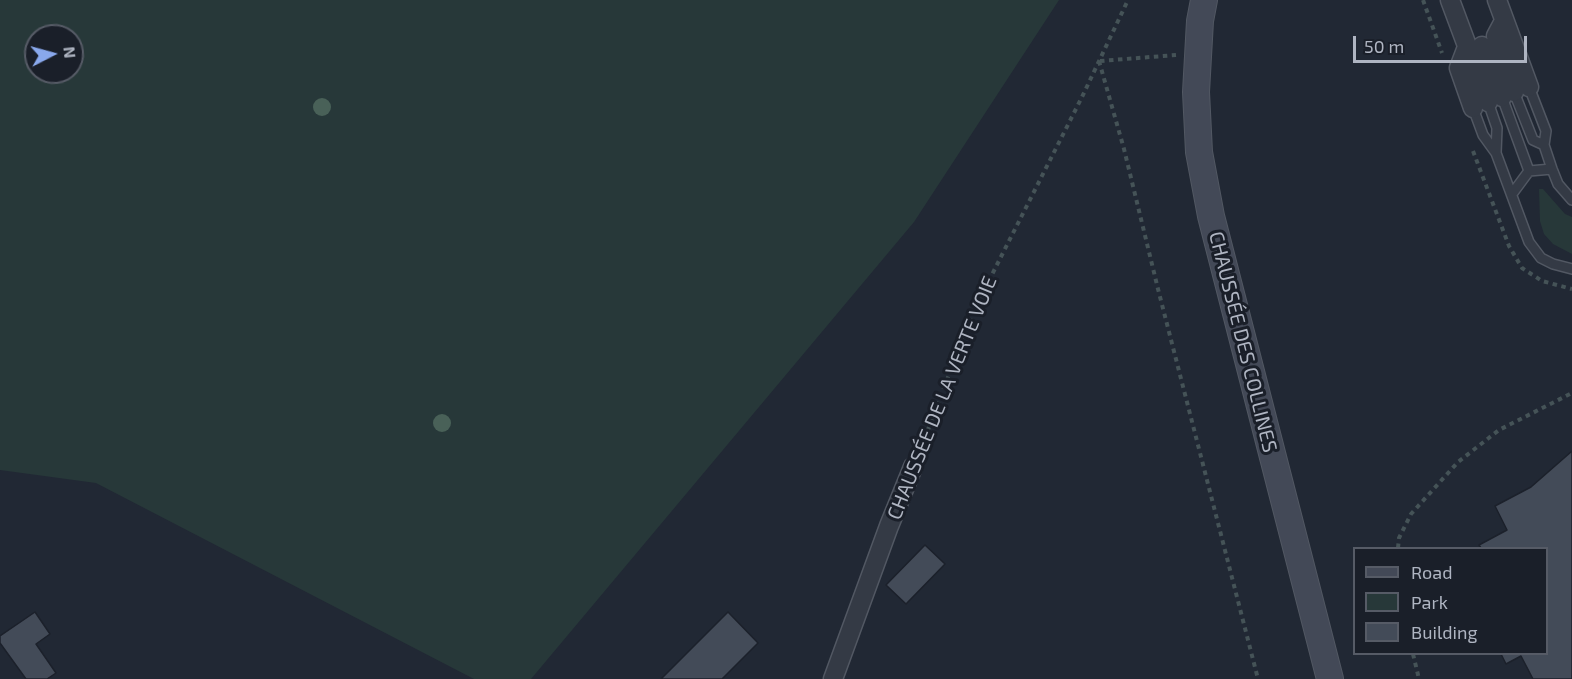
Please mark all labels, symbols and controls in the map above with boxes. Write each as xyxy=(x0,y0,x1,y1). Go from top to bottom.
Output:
north arrow xyxy=(24,24,84,84)
scale bar xyxy=(1356,24,1530,62)
text: 50 m xyxy=(1364,35,1404,57)
text: N xyxy=(60,46,80,59)
street label: CHAUSSÉE DES COLLINES xyxy=(1204,229,1282,455)
street label: CHAUSSÉE DE LA VERTE VOIE xyxy=(882,273,1002,523)
legend xyxy=(1353,547,1548,655)
text: Road xyxy=(1411,561,1452,583)
text: Park xyxy=(1411,591,1448,613)
text: Building xyxy=(1411,621,1478,643)

